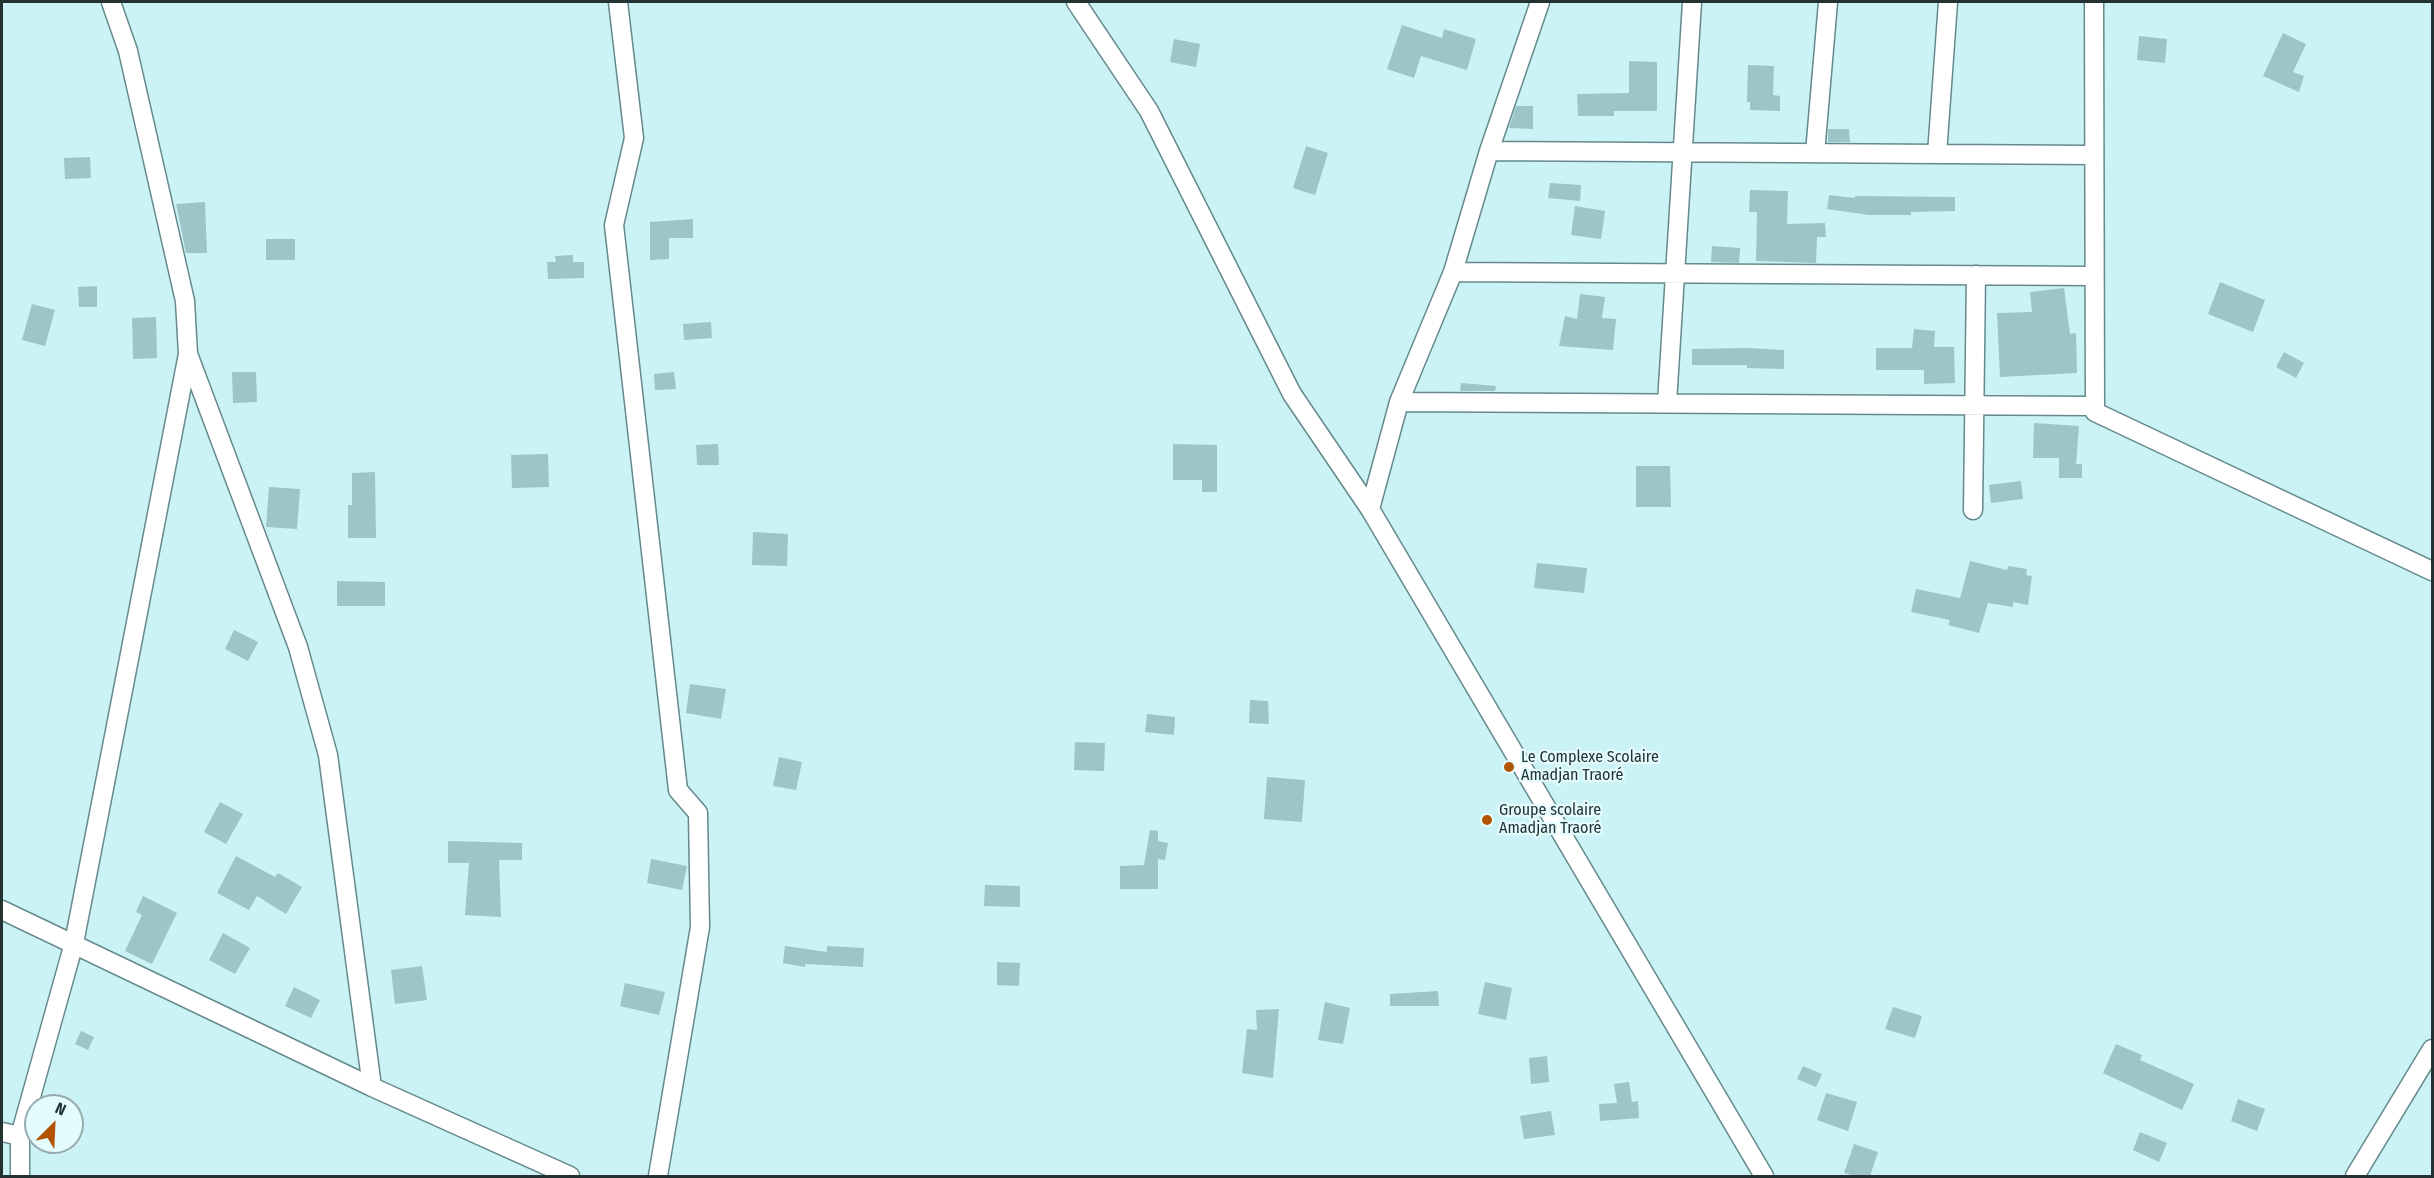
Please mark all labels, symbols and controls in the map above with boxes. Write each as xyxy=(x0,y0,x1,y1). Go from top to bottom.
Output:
place label: Le Complexe Scolaire Amadjan Traoré xyxy=(1521,748,1659,786)
marker: Le Complexe Scolaire Amadjan Traoré xyxy=(1502,760,1516,774)
place label: Groupe scolaire Amadjan Traoré xyxy=(1499,801,1602,839)
marker: Groupe scolaire Amadjan Traoré xyxy=(1480,813,1494,827)
north arrow xyxy=(24,1094,84,1154)
text: N xyxy=(52,1098,69,1120)

